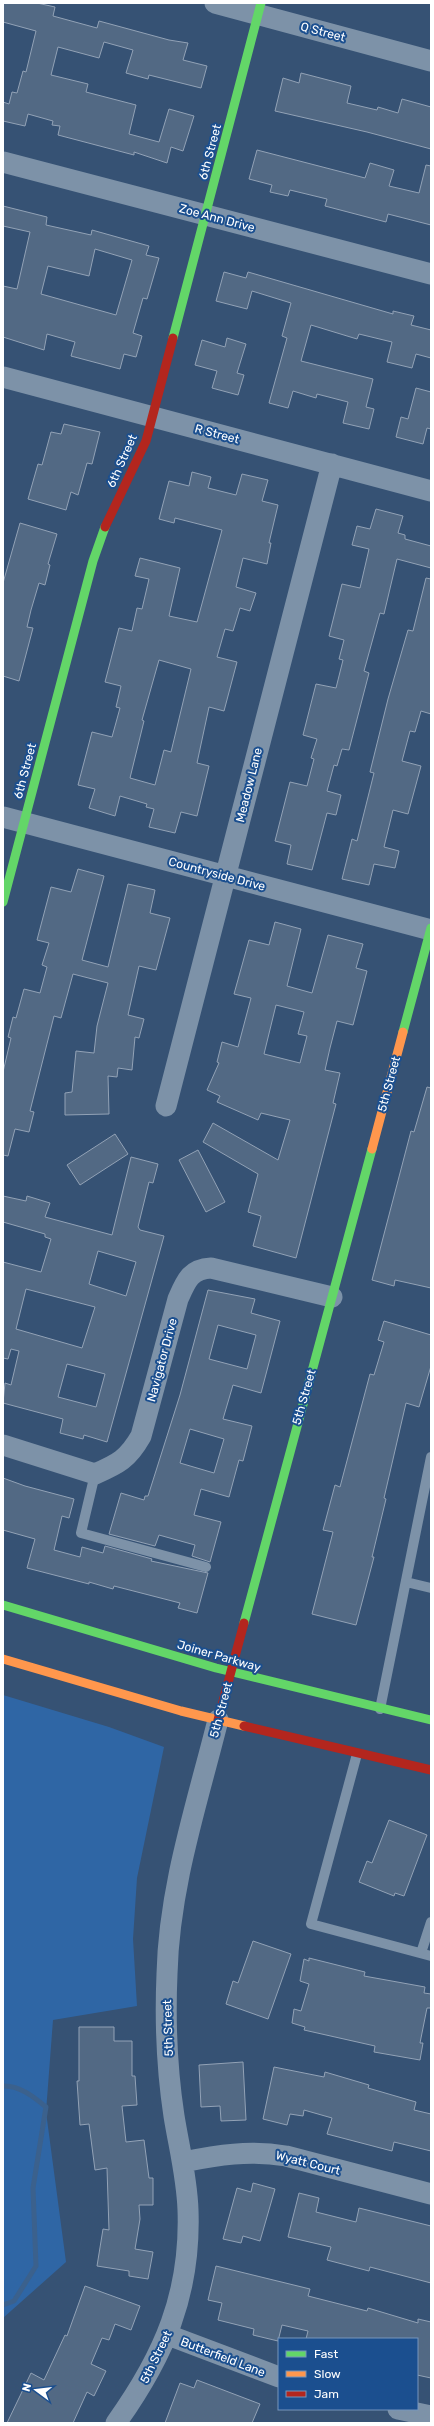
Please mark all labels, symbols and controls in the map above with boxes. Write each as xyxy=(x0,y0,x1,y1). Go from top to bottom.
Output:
street label: Q Street xyxy=(299,19,347,45)
street label: 6th Street xyxy=(196,122,224,181)
street label: Zoe Ann Drive xyxy=(178,201,257,235)
street label: R Street xyxy=(193,421,241,447)
street label: 6th Street xyxy=(104,432,140,490)
street label: 6th Street xyxy=(11,741,39,800)
street label: Meadow Lane xyxy=(233,746,265,824)
street label: Countryside Drive xyxy=(167,854,267,894)
street label: 5th Street xyxy=(375,1054,403,1113)
street label: Navigator Drive xyxy=(144,1316,180,1403)
street label: 5th Street xyxy=(289,1367,319,1426)
street label: Joiner Parkway xyxy=(176,1637,263,1675)
street label: 5th Street xyxy=(207,1680,235,1739)
street label: 5th Street xyxy=(160,1999,176,2057)
street label: Wyatt Court xyxy=(274,2148,342,2178)
street label: 5th Street xyxy=(137,2328,175,2386)
street label: Butterfield Lane xyxy=(179,2334,268,2380)
legend xyxy=(278,2338,418,2410)
text: Fast xyxy=(314,2347,338,2361)
text: Slow xyxy=(314,2367,341,2381)
north arrow xyxy=(16,2370,56,2410)
text: N xyxy=(20,2382,34,2393)
text: Jam xyxy=(314,2387,339,2401)

